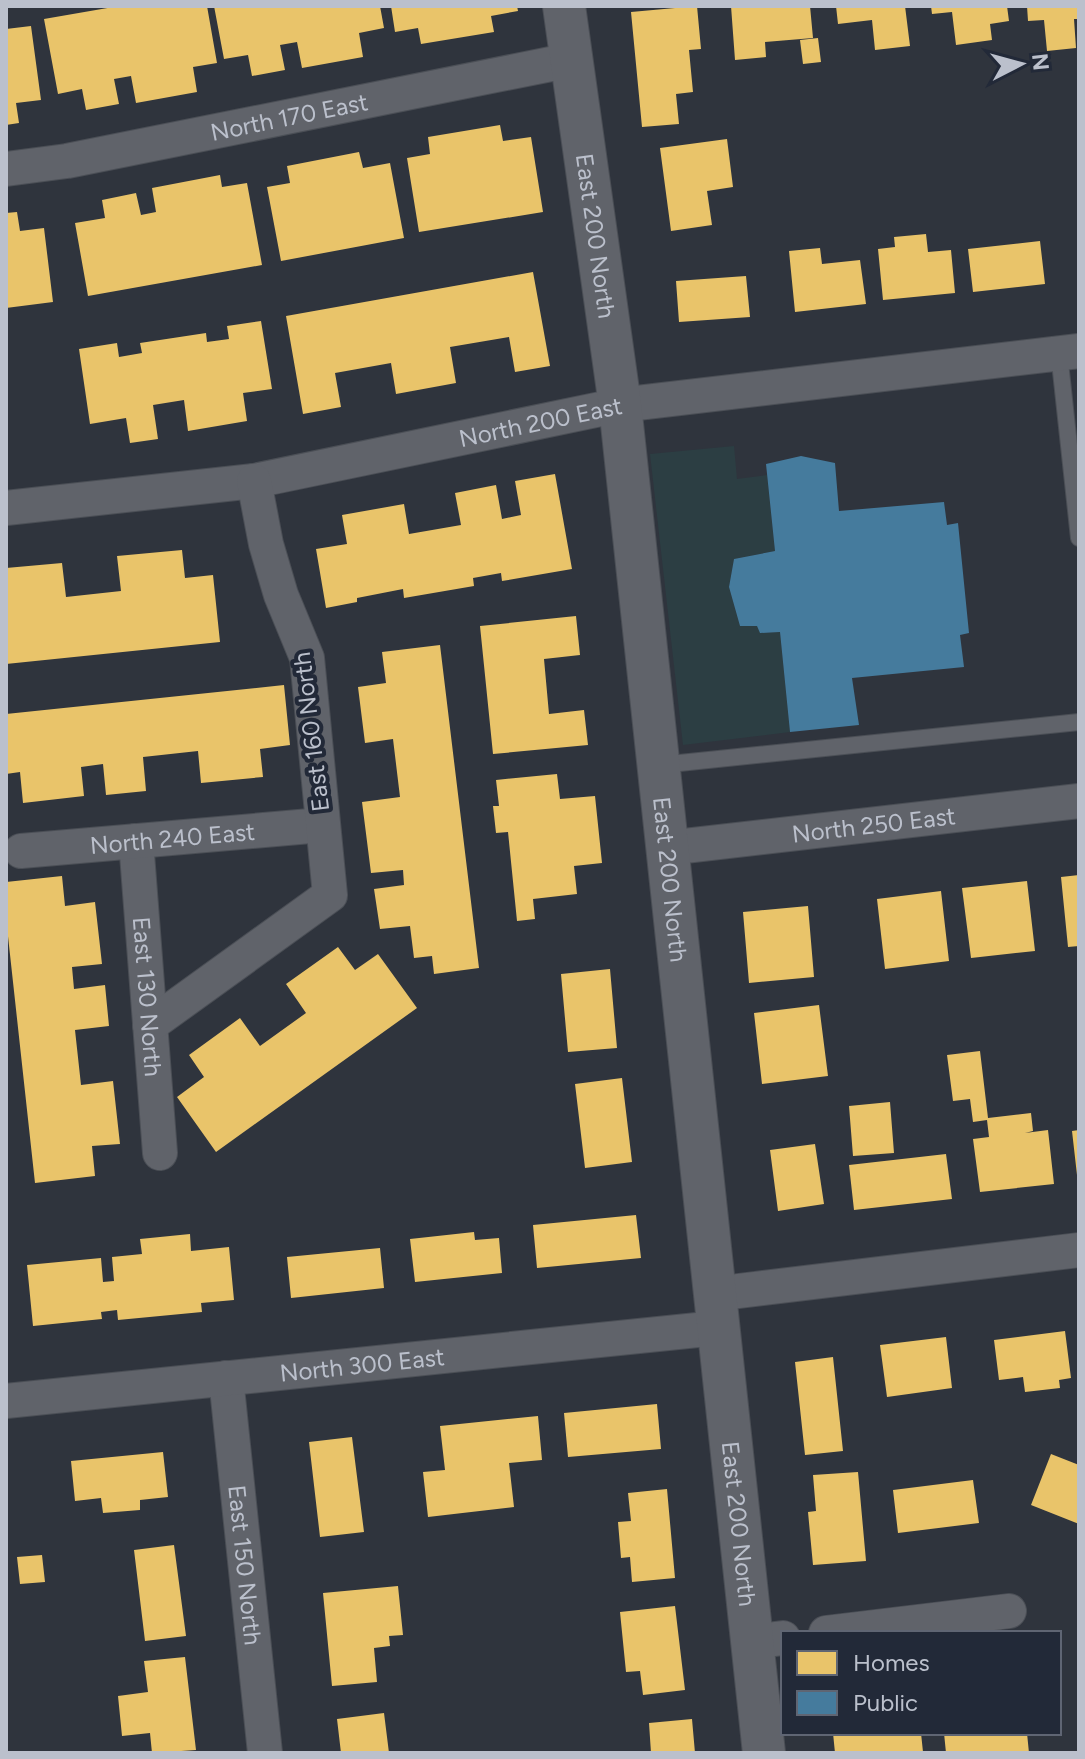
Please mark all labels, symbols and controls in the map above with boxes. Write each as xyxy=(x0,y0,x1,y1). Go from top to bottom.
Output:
north arrow xyxy=(981,24,1061,104)
text: N xyxy=(1026,52,1055,72)
street label: North 170 East xyxy=(208,87,370,146)
street label: East 200 North xyxy=(570,152,622,320)
street label: North 200 East xyxy=(456,390,625,453)
street label: East 160 North xyxy=(287,651,335,813)
street label: East 200 North xyxy=(647,795,694,963)
street label: North 250 East xyxy=(790,801,957,848)
street label: North 240 East xyxy=(89,816,256,859)
street label: East 130 North xyxy=(127,916,169,1077)
street label: North 300 East xyxy=(278,1342,446,1387)
street label: East 200 North xyxy=(716,1440,763,1608)
street label: East 150 North xyxy=(223,1484,268,1646)
legend xyxy=(781,1631,1061,1735)
text: Homes xyxy=(853,1648,930,1677)
text: Public xyxy=(853,1688,918,1717)

